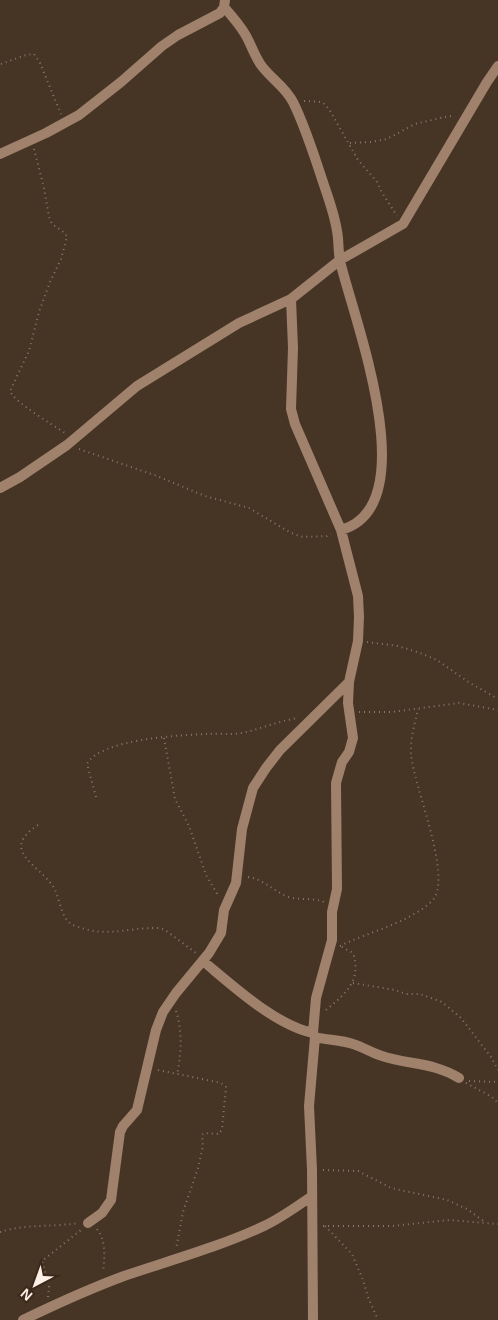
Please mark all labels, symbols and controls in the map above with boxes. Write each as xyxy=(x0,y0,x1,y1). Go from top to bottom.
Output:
north arrow xyxy=(10,1260,60,1310)
text: N xyxy=(17,1285,36,1304)

